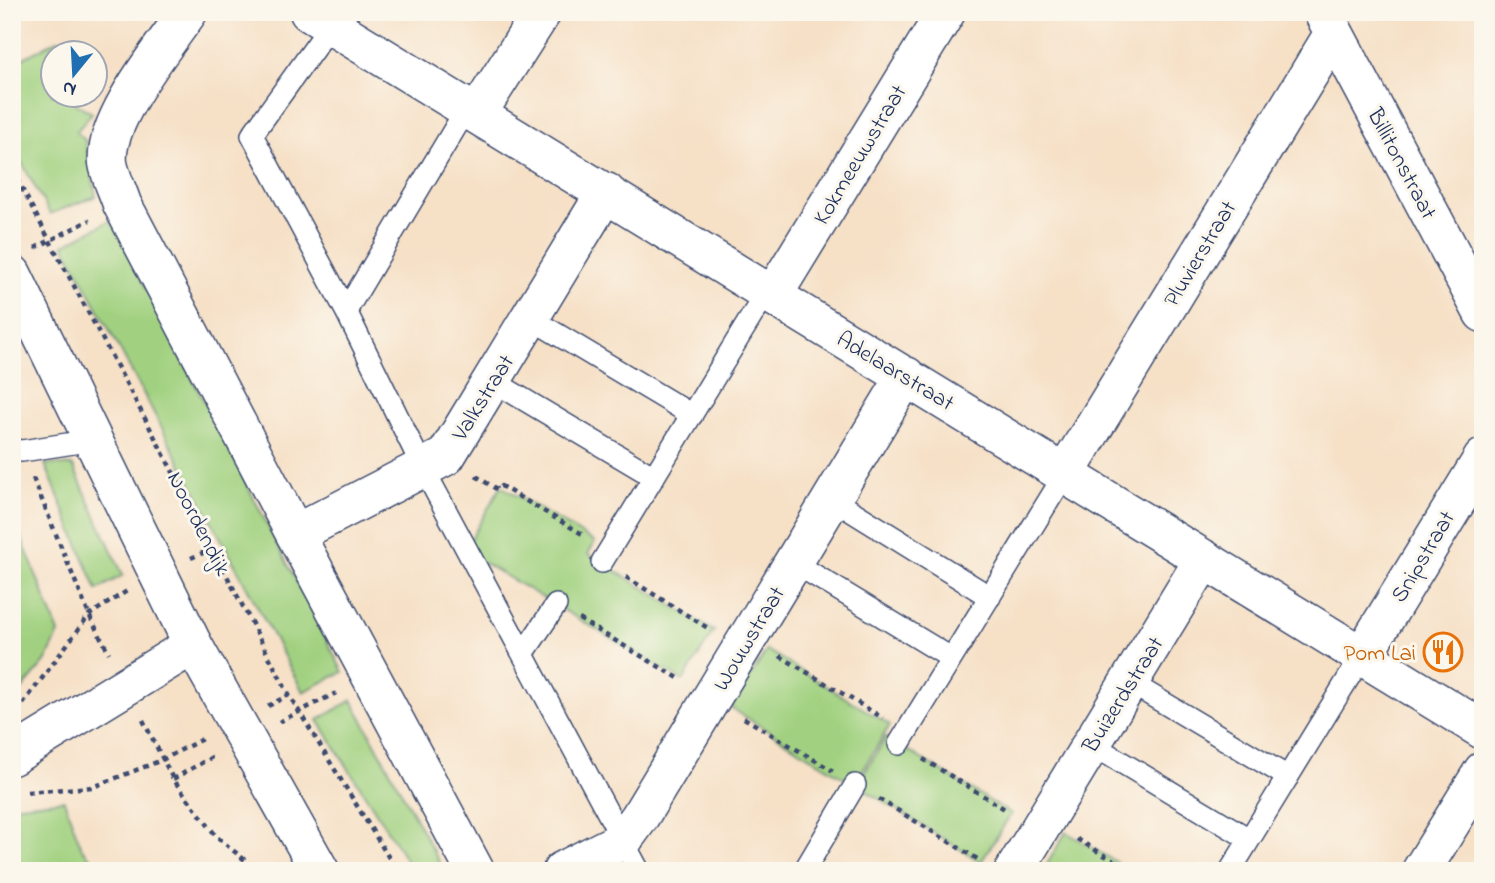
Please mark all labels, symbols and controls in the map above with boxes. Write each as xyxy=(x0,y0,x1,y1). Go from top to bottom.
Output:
north arrow xyxy=(38,38,108,108)
text: N xyxy=(59,73,80,103)
street label: Kokmeeuwstraat xyxy=(806,79,916,232)
street label: Billitonstraat xyxy=(1357,102,1444,226)
street label: Pluvierstraat xyxy=(1156,195,1246,314)
street label: Adelaarstraat xyxy=(829,324,960,421)
street label: Valkstraat xyxy=(444,349,524,449)
street label: Noordendijk xyxy=(157,466,239,583)
street label: Snipstraat xyxy=(1384,505,1465,609)
street label: Wouwstraat xyxy=(706,580,795,698)
street label: Buizerdstraat xyxy=(1075,630,1173,761)
restaurant icon: Pom Lai xyxy=(1422,631,1464,673)
place label: Pom Lai xyxy=(1343,638,1416,671)

